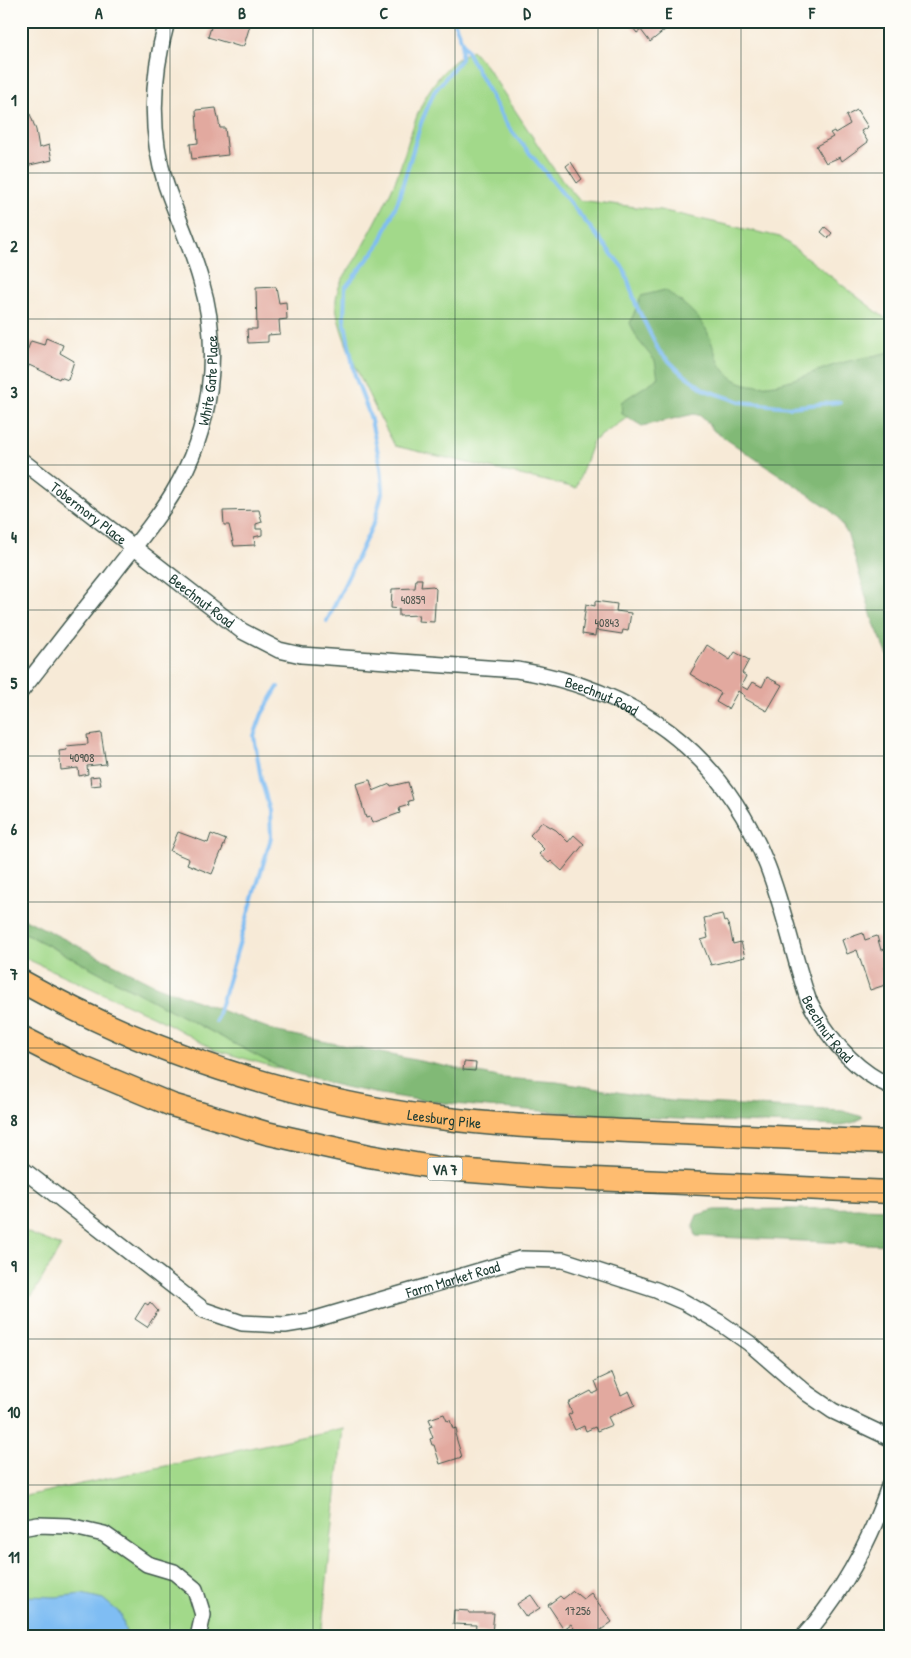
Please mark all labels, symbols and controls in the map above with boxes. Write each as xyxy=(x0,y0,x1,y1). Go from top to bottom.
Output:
text: A xyxy=(95,2,103,24)
text: B xyxy=(238,2,246,24)
text: C xyxy=(380,2,389,24)
text: D xyxy=(523,2,531,24)
text: E xyxy=(665,2,673,24)
text: F xyxy=(808,2,816,24)
text: 1 xyxy=(11,89,17,111)
text: 2 xyxy=(10,235,18,257)
street label: White Gate Place xyxy=(192,335,222,428)
text: 3 xyxy=(10,381,18,403)
street label: Tobermory Place xyxy=(46,476,132,549)
text: 4 xyxy=(11,526,17,548)
street label: Beechnut Road xyxy=(165,568,239,632)
house number: 40859 xyxy=(401,591,426,608)
house number: 40843 xyxy=(595,614,619,631)
street label: Beechnut Road xyxy=(563,671,643,720)
text: 5 xyxy=(11,672,18,694)
house number: 40908 xyxy=(70,749,94,766)
text: 6 xyxy=(11,818,18,840)
text: 7 xyxy=(9,963,18,985)
street label: Beechnut Road xyxy=(797,991,858,1067)
street label: Leesburg Pike xyxy=(406,1103,482,1133)
text: 8 xyxy=(11,1109,18,1131)
road number: VA 7 xyxy=(428,1158,462,1180)
text: 9 xyxy=(11,1255,17,1277)
street label: Farm Market Road xyxy=(402,1255,502,1303)
text: 10 xyxy=(8,1401,20,1423)
text: 11 xyxy=(8,1546,20,1568)
house number: 17256 xyxy=(565,1602,591,1619)

